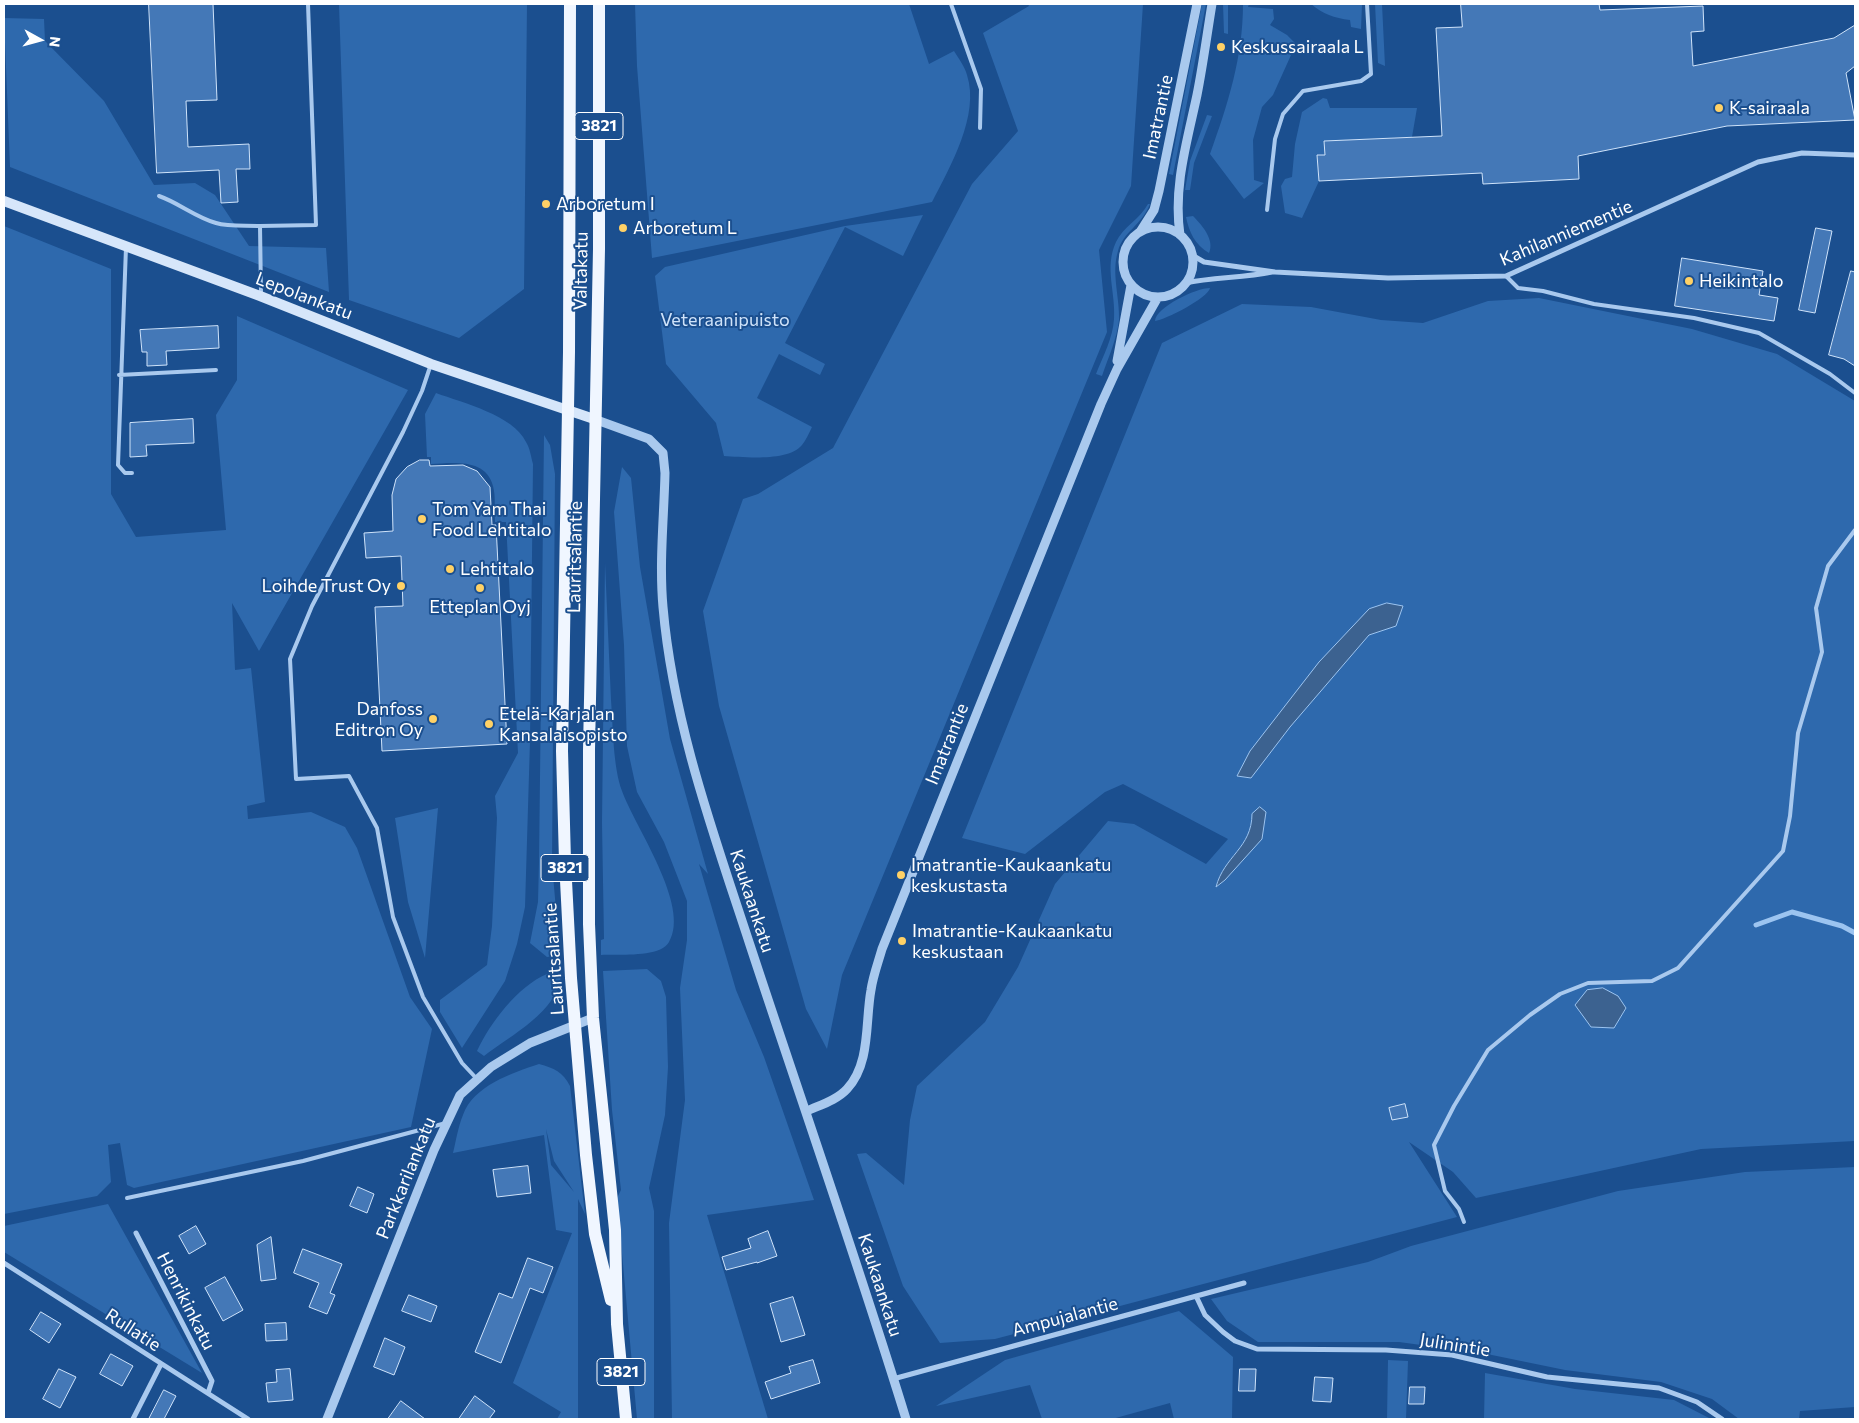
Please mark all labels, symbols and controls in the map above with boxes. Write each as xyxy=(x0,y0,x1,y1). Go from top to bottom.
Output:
north arrow xyxy=(15,15,65,65)
text: N xyxy=(46,36,64,48)
place label: Keskussairaala L xyxy=(1231,36,1364,58)
marker: Keskussairaala L xyxy=(1215,41,1227,53)
street label: Imatrantie xyxy=(1139,73,1177,161)
place label: K-sairaala xyxy=(1729,97,1810,119)
marker: K-sairaala xyxy=(1713,102,1725,114)
road number: 3821 xyxy=(575,112,623,140)
place label: Arboretum I xyxy=(556,193,655,215)
street label: Kahilanniementie xyxy=(1496,195,1636,271)
marker: Arboretum I xyxy=(540,198,552,210)
place label: Arboretum L xyxy=(633,217,737,239)
marker: Arboretum L xyxy=(617,222,629,234)
street label: Valtakatu xyxy=(570,231,592,311)
street label: Lepolankatu xyxy=(252,268,356,324)
place label: Heikintalo xyxy=(1699,270,1783,292)
marker: Heikintalo xyxy=(1683,275,1695,287)
park label: Veteraanipuisto xyxy=(660,309,790,331)
place label: Tom Yam Thai Food Lehtitalo xyxy=(432,498,552,540)
street label: Lauritsalantie xyxy=(563,501,587,613)
marker: Tom Yam Thai Food Lehtitalo xyxy=(416,513,428,525)
place label: Lehtitalo xyxy=(460,558,534,580)
marker: Lehtitalo xyxy=(444,563,456,575)
place label: Loihde Trust Oy xyxy=(261,575,391,597)
marker: Loihde Trust Oy xyxy=(395,580,407,592)
marker: Etteplan Oyj xyxy=(474,582,486,594)
place label: Etteplan Oyj xyxy=(429,596,531,618)
place label: Danfoss Editron Oy xyxy=(334,698,423,741)
street label: Imatrantie xyxy=(921,700,973,788)
place label: Etelä-Karjalan Kansalaisopisto xyxy=(499,703,627,746)
marker: Danfoss Editron Oy xyxy=(427,713,439,725)
marker: Etelä-Karjalan Kansalaisopisto xyxy=(483,718,495,730)
street label: Kaukaankatu xyxy=(725,847,779,955)
road number: 3821 xyxy=(541,854,589,881)
place label: Imatrantie-Kaukaankatu keskustasta xyxy=(911,854,1111,896)
marker: Imatrantie-Kaukaankatu keskustasta xyxy=(895,869,907,881)
street label: Lauritsalantie xyxy=(539,902,569,1016)
place label: Imatrantie-Kaukaankatu keskustaan xyxy=(912,920,1112,962)
marker: Imatrantie-Kaukaankatu keskustaan xyxy=(896,935,908,947)
street label: Parkkarilankatu xyxy=(372,1114,440,1242)
street label: Kaukaankatu xyxy=(853,1231,907,1339)
street label: Henrikinkatu xyxy=(152,1249,220,1353)
street label: Ampujalantie xyxy=(1010,1293,1120,1341)
street label: Rullatie xyxy=(101,1304,165,1356)
street label: Julinintie xyxy=(1418,1329,1492,1361)
road number: 3821 xyxy=(597,1358,645,1385)

